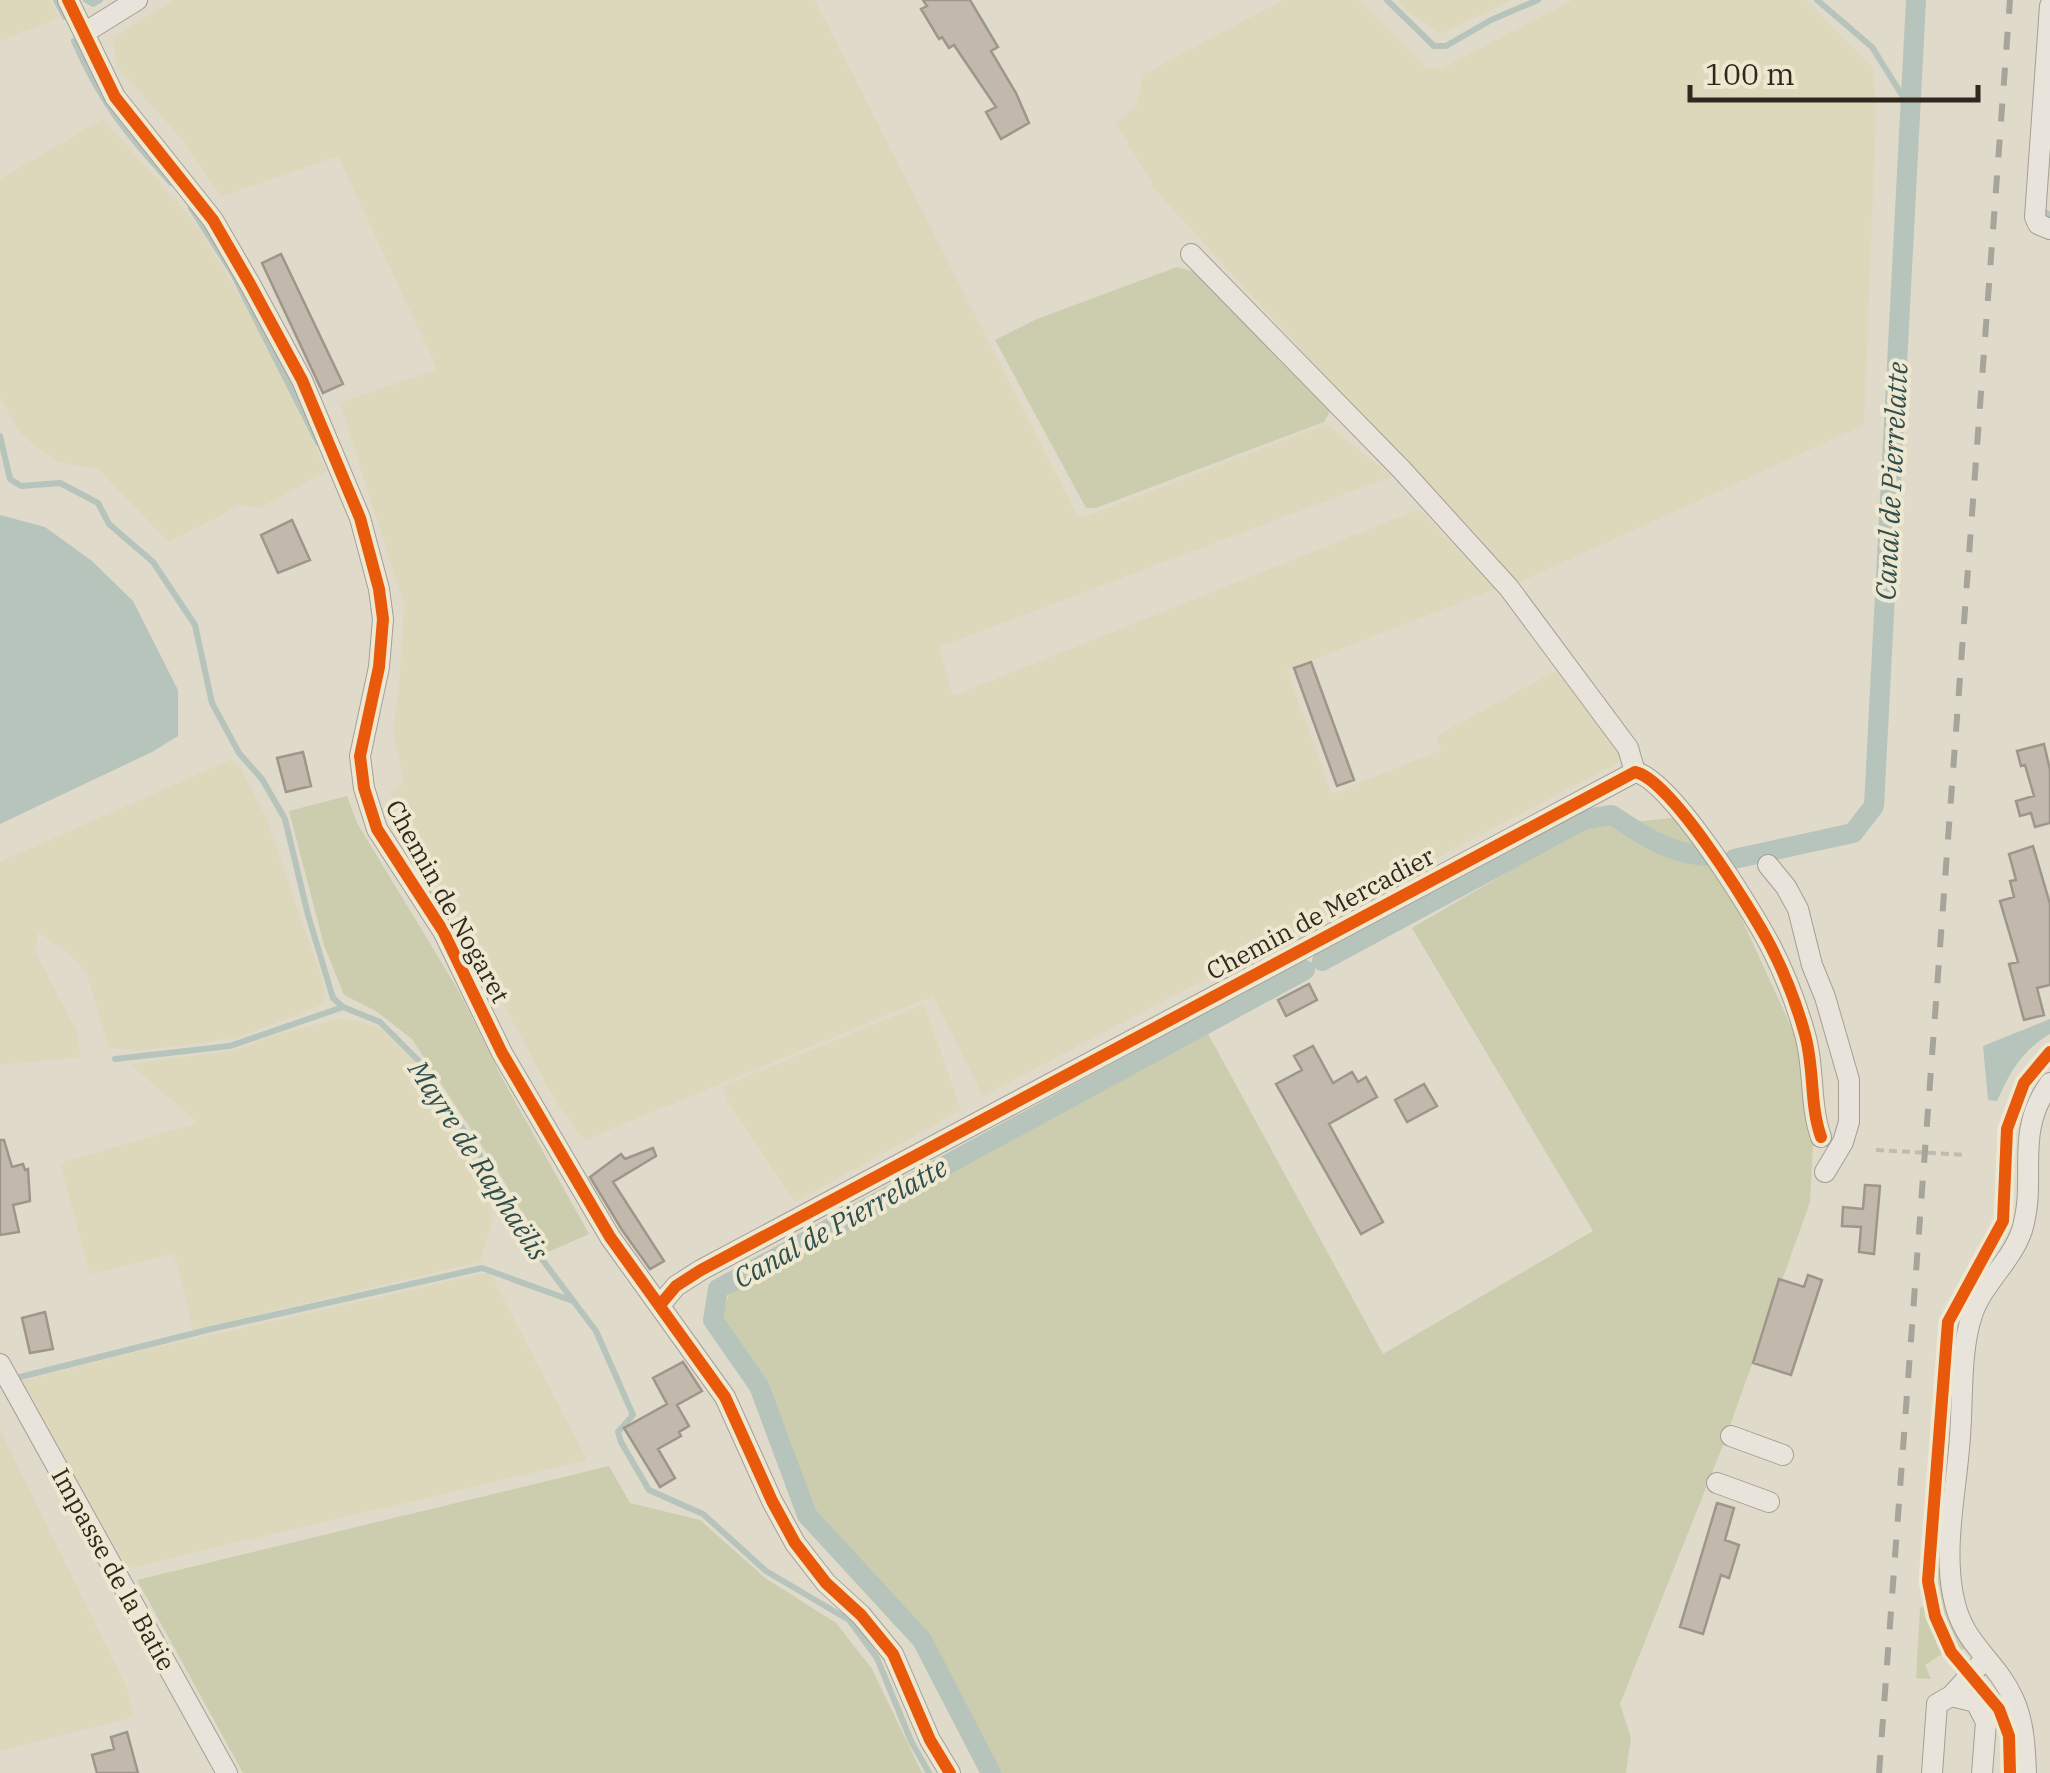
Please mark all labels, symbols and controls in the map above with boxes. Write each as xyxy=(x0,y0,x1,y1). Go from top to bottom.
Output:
scale bar xyxy=(1690,40,1978,102)
text: 100 m xyxy=(1705,54,1795,93)
water label: Canal de Pierrelatte xyxy=(1866,360,1916,601)
street label: Chemin de Nogaret xyxy=(379,794,518,1008)
street label: Chemin de Mercadier xyxy=(1200,839,1440,987)
water label: Mayre de Raphaëlis xyxy=(400,1052,558,1268)
water label: Canal de Pierrelatte xyxy=(727,1148,954,1296)
street label: Impasse de la Batie xyxy=(45,1462,183,1676)

